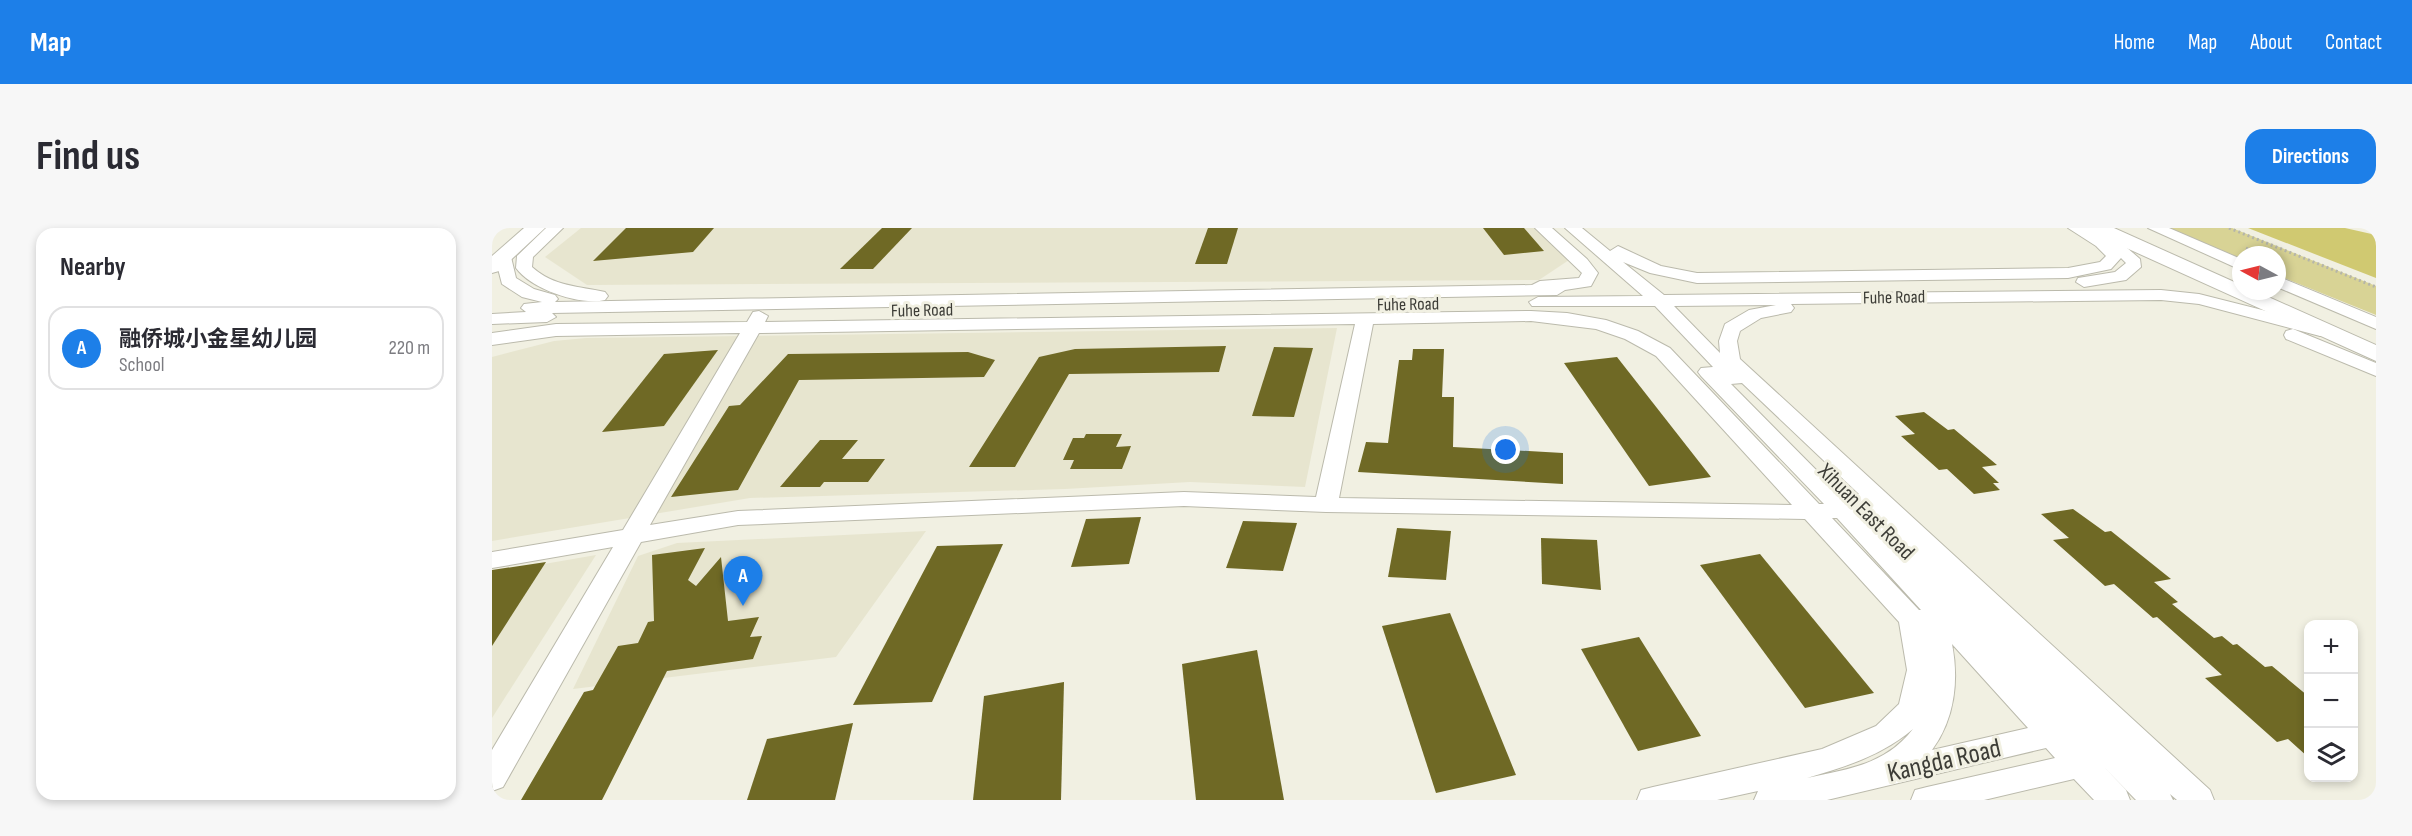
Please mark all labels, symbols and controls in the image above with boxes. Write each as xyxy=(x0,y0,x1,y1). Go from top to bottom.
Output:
text: Map xyxy=(30,26,71,59)
text: Home xyxy=(2114,30,2155,55)
text: Map xyxy=(2188,30,2217,55)
text: About xyxy=(2250,30,2292,55)
text: Contact xyxy=(2325,30,2382,55)
button: Directions xyxy=(2245,129,2376,184)
text: Find us xyxy=(36,131,140,182)
north arrow xyxy=(2232,246,2286,300)
text: Nearby xyxy=(60,252,126,283)
street label: Fuhe Road xyxy=(1863,286,1925,309)
street label: Fuhe Road xyxy=(1377,293,1439,316)
street label: Fuhe Road xyxy=(891,299,953,322)
text: 融侨城小金星幼儿园 xyxy=(119,326,317,353)
text: A xyxy=(77,336,86,360)
text: 220 m xyxy=(389,336,430,360)
text: School xyxy=(119,353,164,377)
your location xyxy=(1491,435,1520,464)
street label: Xihuan East Road xyxy=(1811,457,1920,566)
pin: A xyxy=(724,556,762,606)
map controls xyxy=(2304,620,2358,782)
button: + xyxy=(2304,620,2358,674)
button: − xyxy=(2304,674,2358,728)
button: layers xyxy=(2304,728,2358,782)
street label: Kangda Road xyxy=(1884,732,2004,790)

